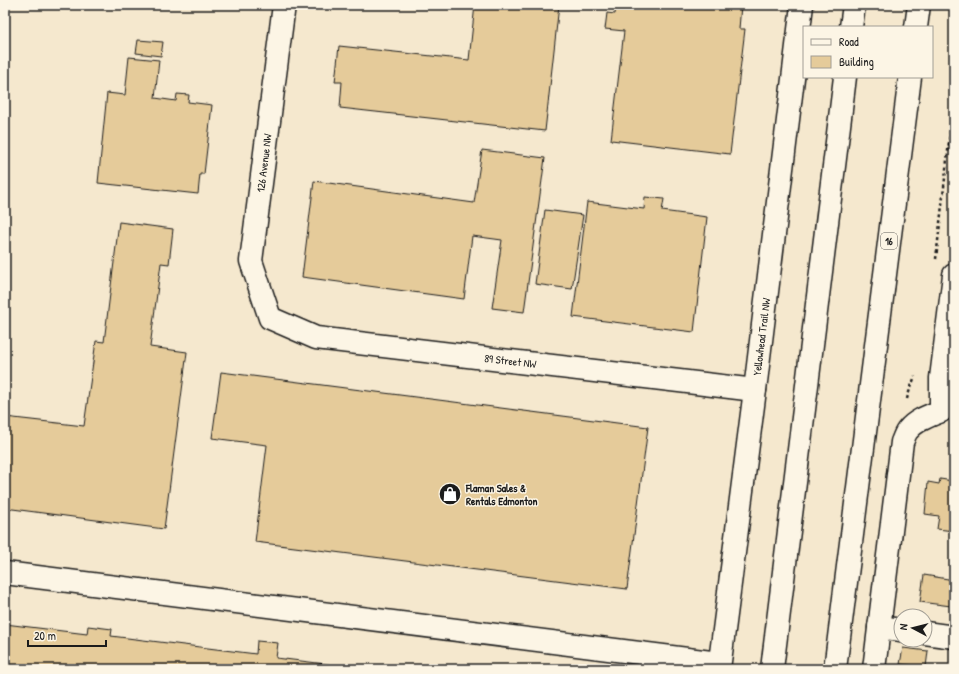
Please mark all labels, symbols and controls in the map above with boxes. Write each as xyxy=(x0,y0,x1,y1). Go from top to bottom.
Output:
legend xyxy=(803,26,933,78)
text: Road xyxy=(839,33,859,50)
text: Building xyxy=(839,53,874,70)
street label: 126 Avenue NW xyxy=(253,133,275,193)
road number: 16 xyxy=(881,233,897,249)
street label: Yellowhead Trail NW xyxy=(750,297,773,376)
street label: 89 Street NW xyxy=(484,351,537,371)
shop icon: Flaman Sales & Rentals Edmonton xyxy=(437,481,463,507)
place label: Flaman Sales & Rentals Edmonton xyxy=(465,481,537,508)
north arrow xyxy=(893,608,933,648)
scale bar xyxy=(28,622,106,648)
text: N xyxy=(896,623,910,631)
text: 20 m xyxy=(34,627,56,644)

